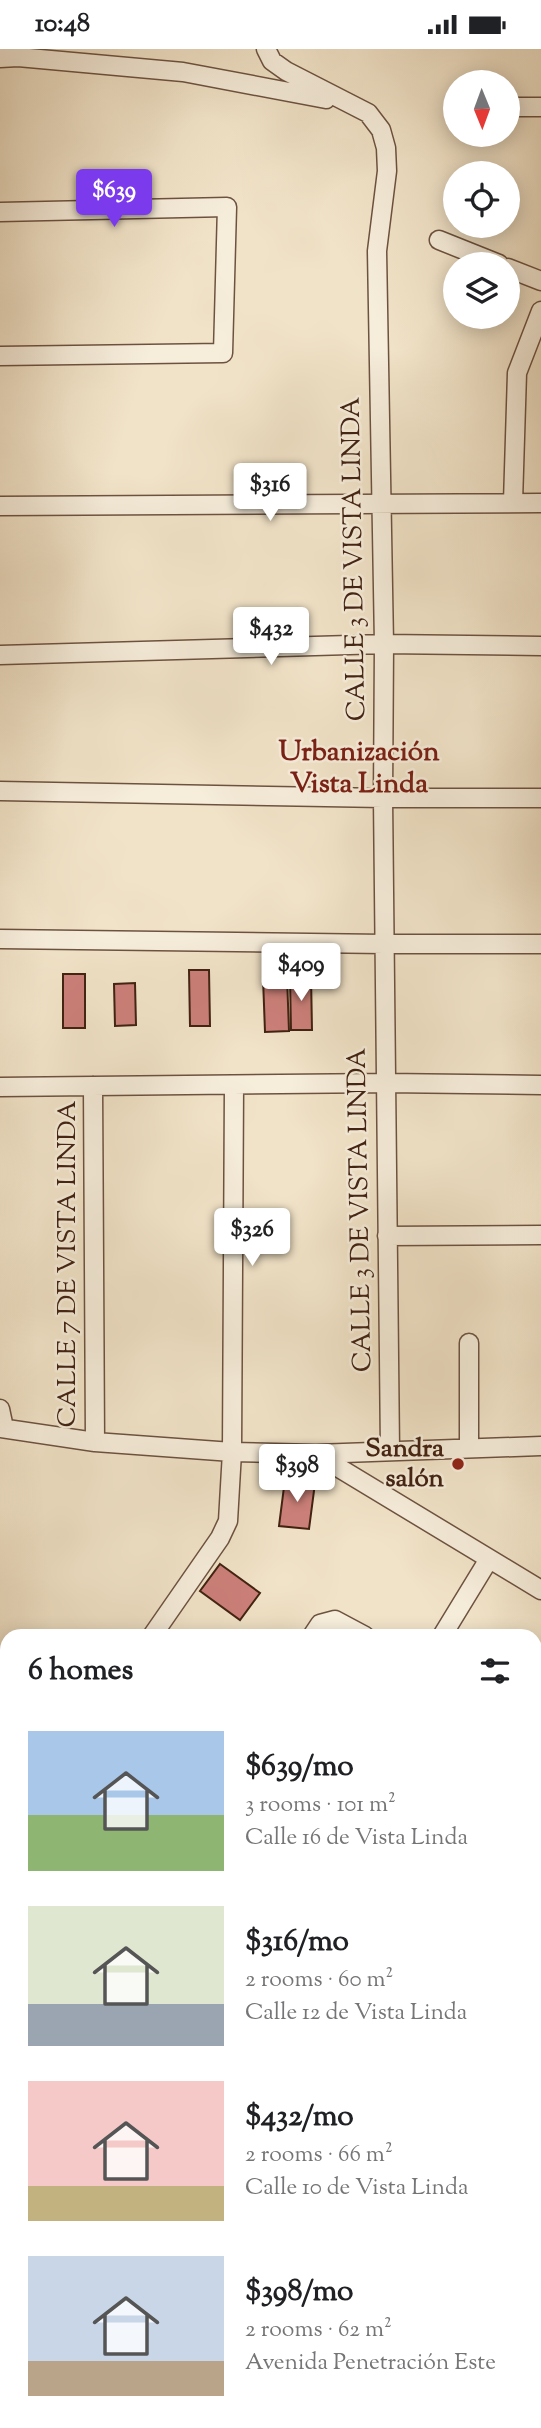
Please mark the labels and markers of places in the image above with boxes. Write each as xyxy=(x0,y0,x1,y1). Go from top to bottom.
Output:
pin: $639 xyxy=(73,169,155,229)
pin: $316 xyxy=(229,463,311,523)
pin: $432 xyxy=(230,607,312,667)
pin: $409 xyxy=(260,943,342,1003)
pin: $326 xyxy=(211,1209,293,1268)
place label: Sandra salón xyxy=(365,1431,445,1498)
pin: $398 xyxy=(256,1445,338,1504)
marker: Sandra salón xyxy=(450,1456,466,1472)

